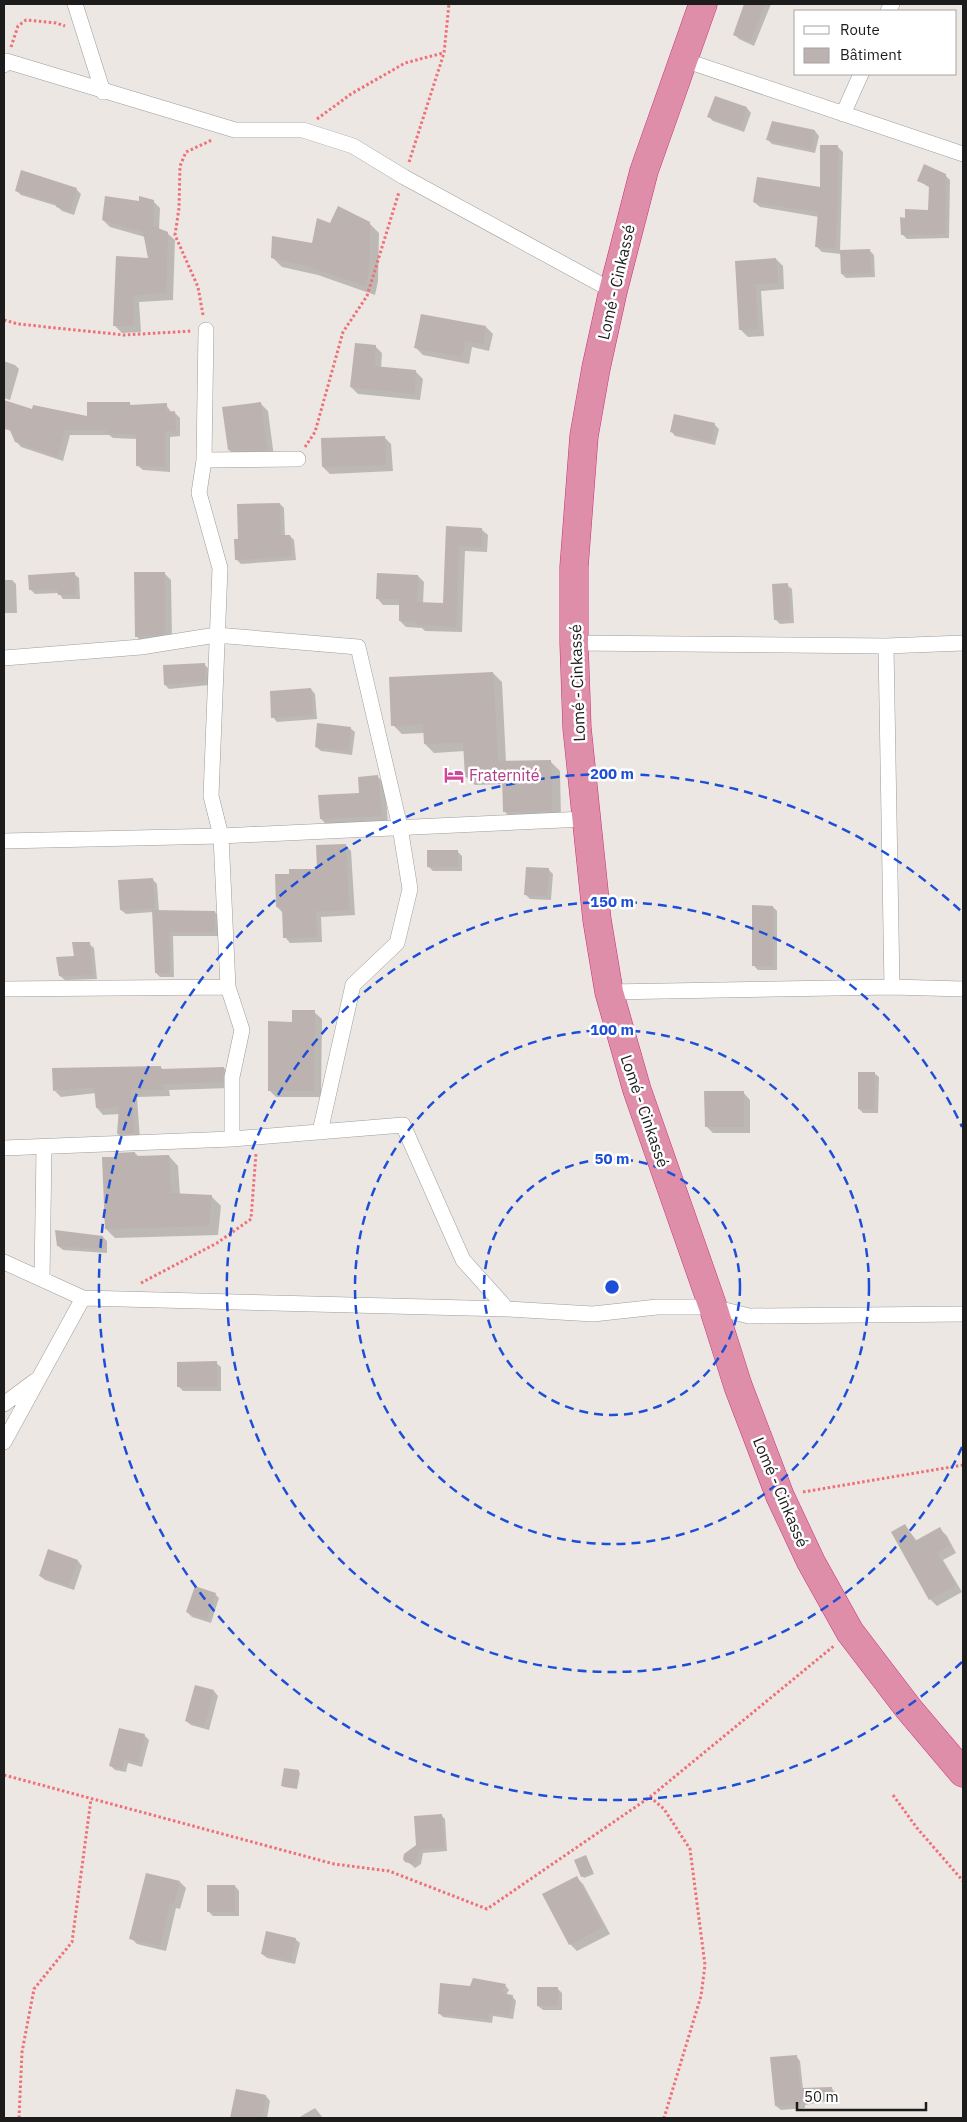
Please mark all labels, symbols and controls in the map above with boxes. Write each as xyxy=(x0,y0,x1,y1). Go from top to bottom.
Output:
legend xyxy=(794,10,957,75)
text: Route xyxy=(840,20,880,39)
text: Bâtiment xyxy=(840,45,902,64)
street label: Lomé - Cinkassé xyxy=(593,222,639,342)
street label: Lomé - Cinkassé xyxy=(565,624,589,742)
hotel icon: Fraternité xyxy=(443,764,465,786)
text: 200 m xyxy=(590,764,634,783)
place label: Fraternité xyxy=(469,765,540,785)
text: 150 m xyxy=(590,892,634,911)
text: 100 m xyxy=(590,1020,634,1039)
street label: Lomé - Cinkassé xyxy=(616,1052,674,1170)
text: 50 m xyxy=(595,1149,629,1168)
centre of rings xyxy=(603,1278,621,1296)
street label: Lomé - Cinkassé xyxy=(749,1434,813,1550)
scale bar xyxy=(797,2080,926,2112)
text: 50 m xyxy=(804,2087,839,2106)

